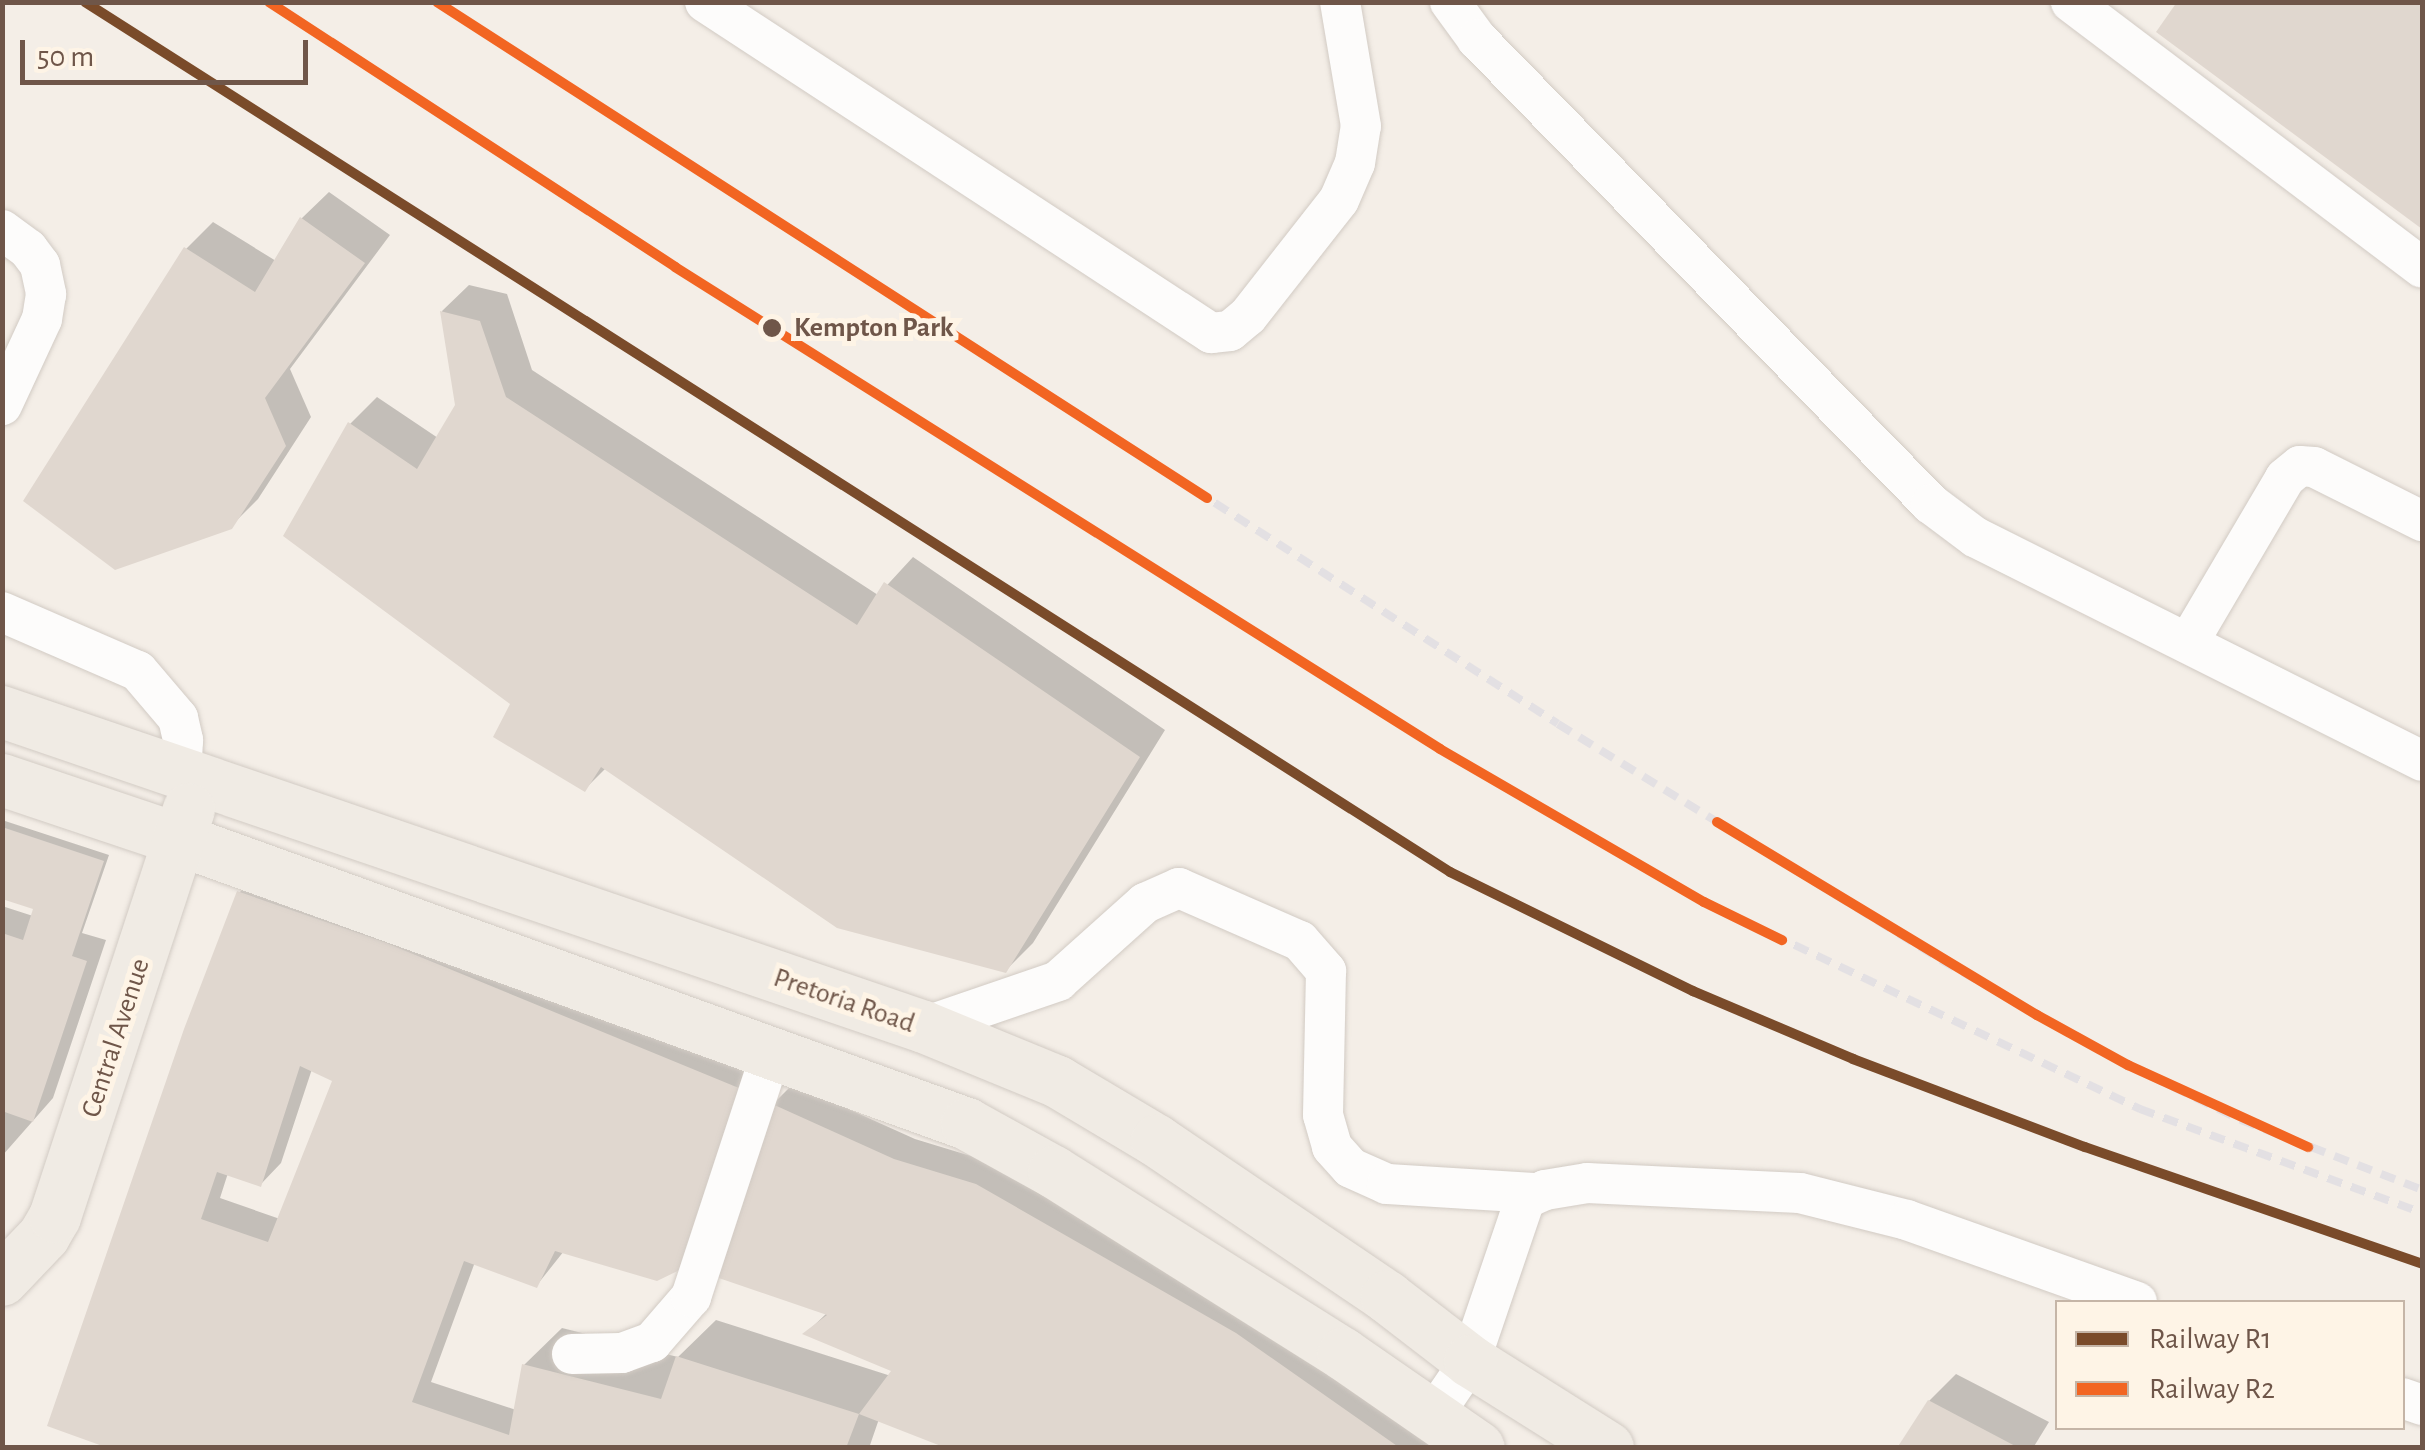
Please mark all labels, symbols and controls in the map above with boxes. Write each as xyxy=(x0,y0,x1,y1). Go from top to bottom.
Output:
scale bar xyxy=(25,20,312,82)
text: 50 m xyxy=(37,42,94,72)
place label: Kempton Park xyxy=(794,311,954,345)
marker: Kempton Park xyxy=(759,315,785,341)
street label: Central Avenue xyxy=(75,954,157,1122)
street label: Pretoria Road xyxy=(769,961,919,1041)
legend xyxy=(2055,1300,2405,1430)
text: Railway R1 xyxy=(2149,1324,2272,1354)
text: Railway R2 xyxy=(2149,1374,2275,1404)

